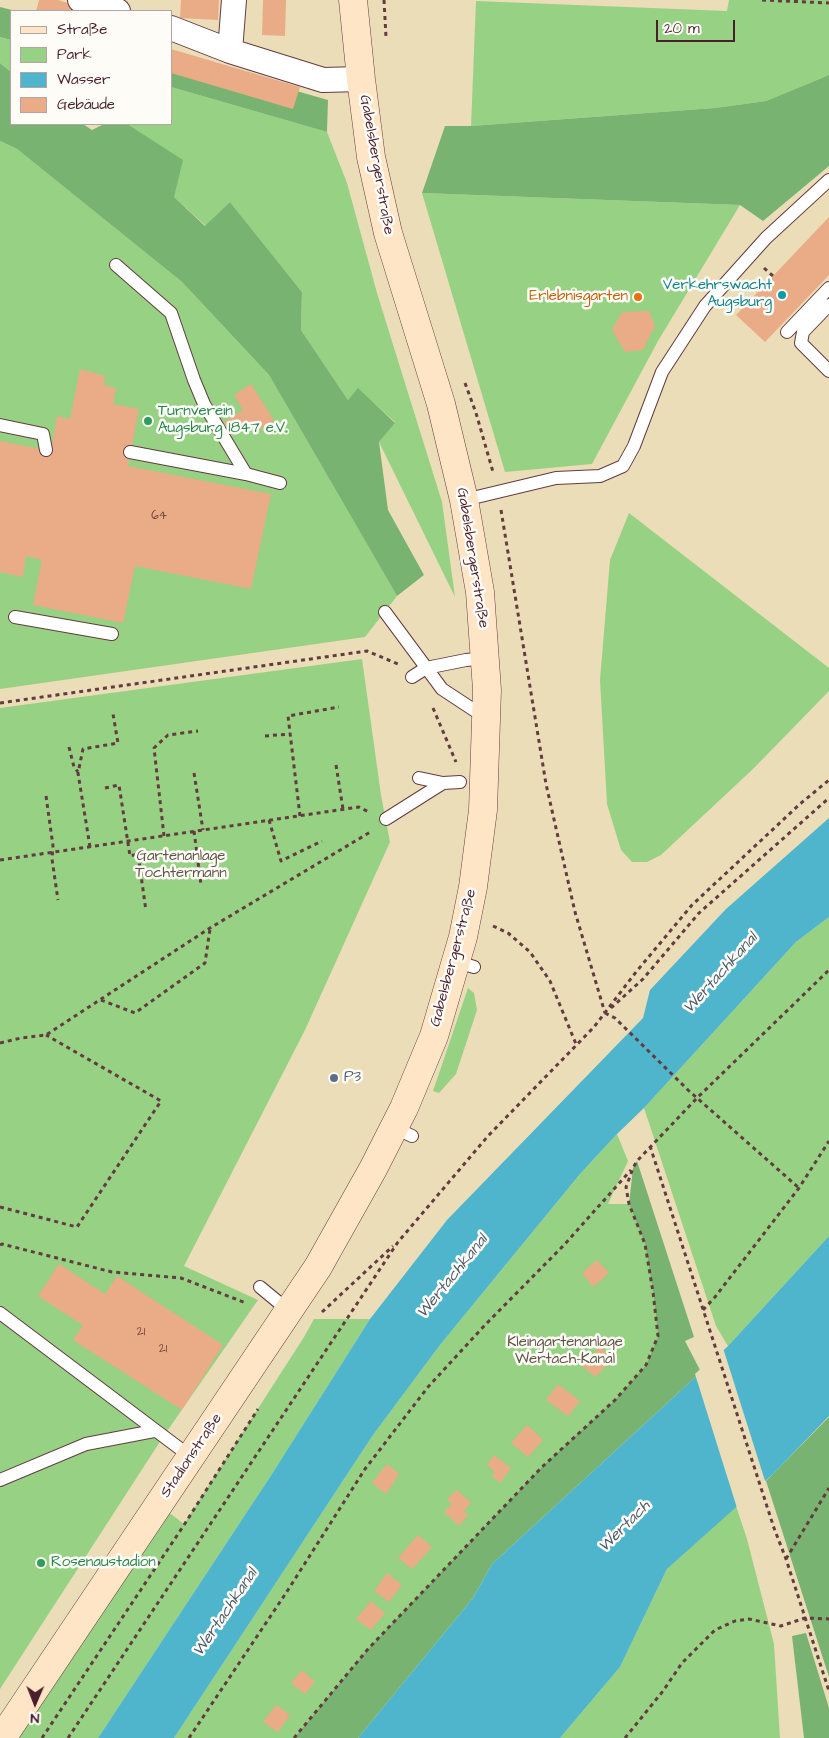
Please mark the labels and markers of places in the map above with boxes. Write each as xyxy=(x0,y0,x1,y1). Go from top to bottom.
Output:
place label: Verkehrswacht Augsburg xyxy=(663,277,772,312)
place label: Erlebnisgarten xyxy=(529,288,628,306)
marker: Verkehrswacht Augsburg xyxy=(776,289,788,301)
marker: Erlebnisgarten xyxy=(632,291,644,303)
place label: Turnverein Augsburg 1847 e.V. xyxy=(158,403,287,438)
marker: Turnverein Augsburg 1847 e.V. xyxy=(142,415,154,427)
place label: P3 xyxy=(344,1069,361,1087)
marker: P3 xyxy=(328,1072,340,1084)
place label: Rosenaustadion xyxy=(51,1554,156,1572)
marker: Rosenaustadion xyxy=(35,1557,47,1569)

